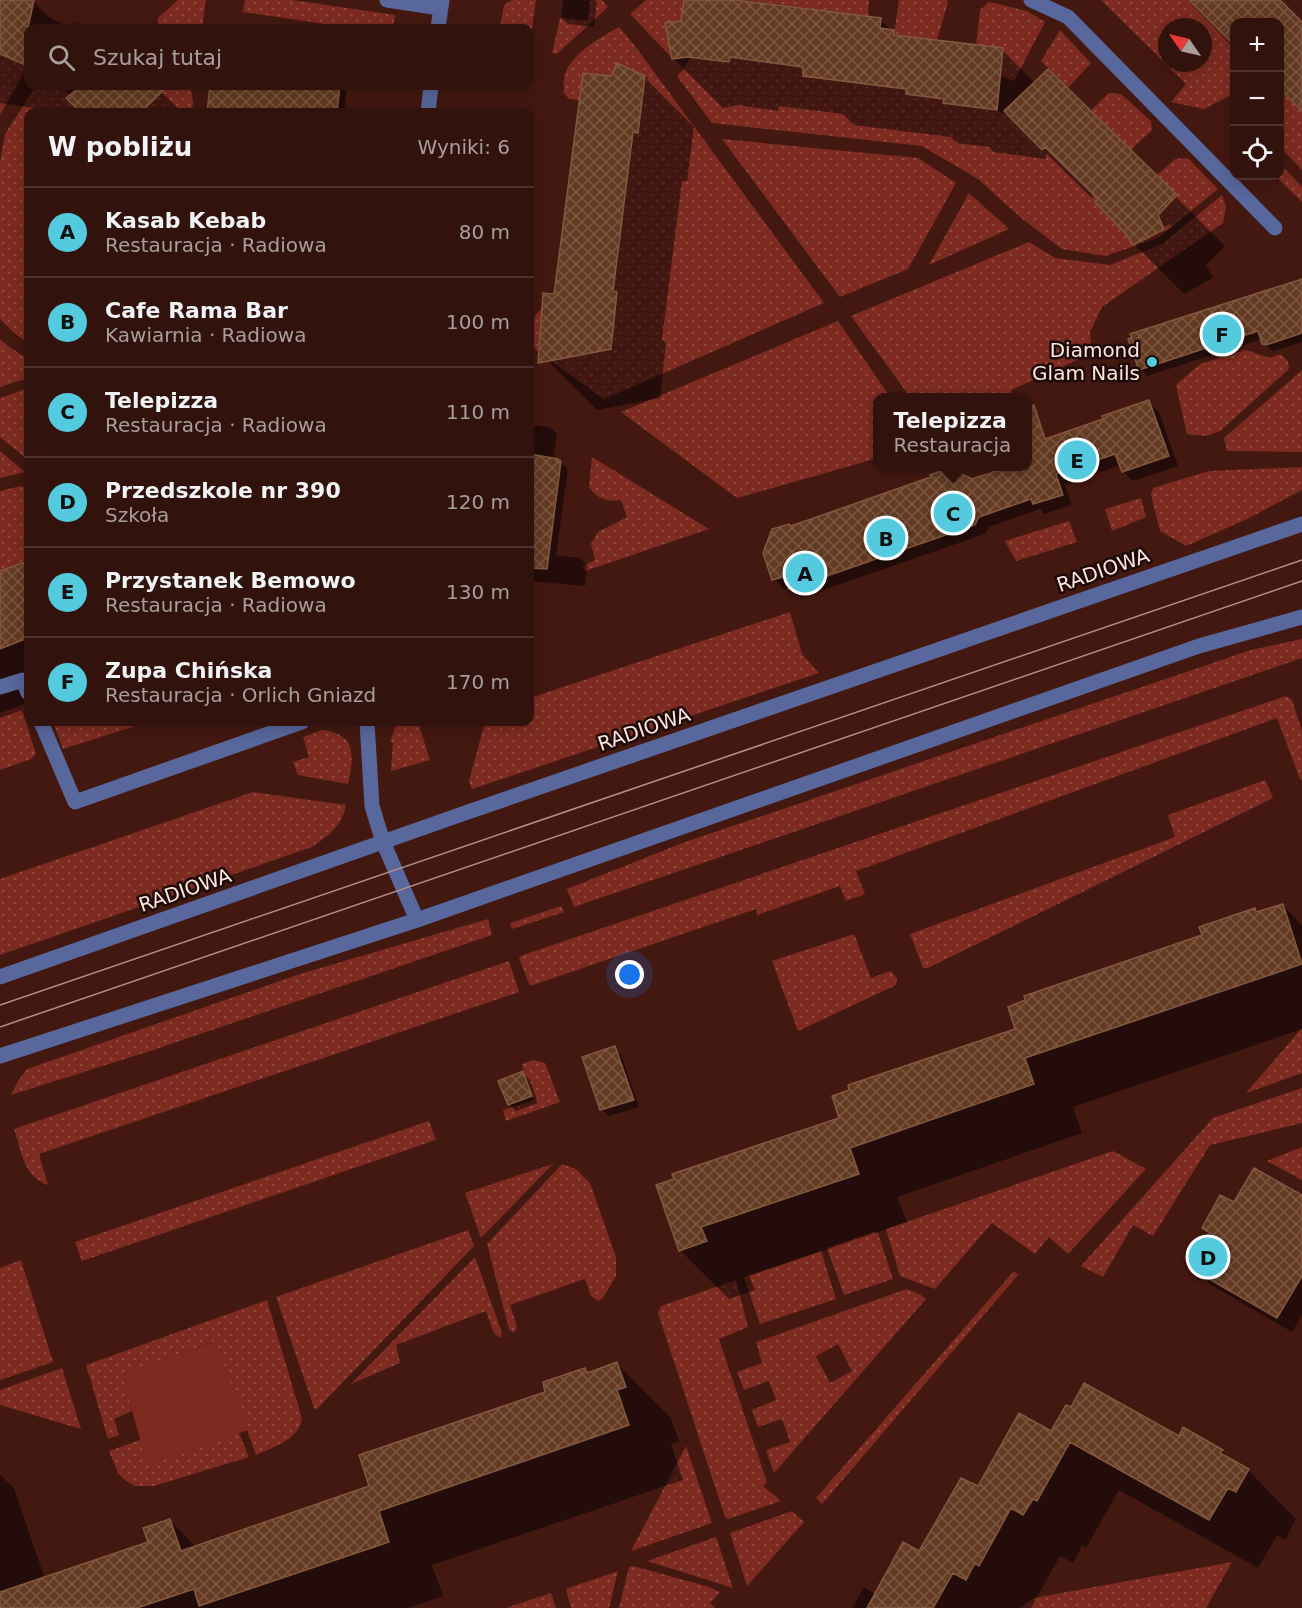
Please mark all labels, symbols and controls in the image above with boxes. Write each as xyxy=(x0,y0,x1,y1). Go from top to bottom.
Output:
north arrow xyxy=(1158,18,1212,72)
map controls xyxy=(1230,18,1284,180)
button: + xyxy=(1230,18,1284,72)
search box xyxy=(24,24,534,90)
icon: search xyxy=(45,41,78,74)
text: Szukaj tutaj xyxy=(93,45,222,70)
button: − xyxy=(1230,72,1284,126)
button: locate xyxy=(1230,126,1284,180)
text: W pobliżu xyxy=(48,132,192,162)
text: Wyniki: 6 xyxy=(418,135,510,159)
text: Kasab Kebab xyxy=(105,208,266,233)
text: A xyxy=(60,220,75,244)
text: 80 m xyxy=(459,220,510,244)
text: Restauracja · Radiowa xyxy=(105,233,327,257)
text: Cafe Rama Bar xyxy=(105,298,288,323)
text: B xyxy=(60,310,75,334)
text: 100 m xyxy=(446,310,510,334)
pin: F xyxy=(1202,312,1242,356)
text: Kawiarnia · Radiowa xyxy=(105,323,306,347)
place label: Diamond Glam Nails xyxy=(1032,338,1140,385)
marker: Diamond Glam Nails xyxy=(1145,355,1159,369)
text: Telepizza xyxy=(105,388,218,413)
popup xyxy=(873,393,1032,471)
text: C xyxy=(60,400,75,424)
text: 110 m xyxy=(446,400,510,424)
text: Telepizza xyxy=(894,408,1007,433)
text: Restauracja · Radiowa xyxy=(105,413,327,437)
text: Restauracja xyxy=(894,433,1011,457)
pin: E xyxy=(1058,438,1096,482)
text: Przedszkole nr 390 xyxy=(105,478,341,503)
text: D xyxy=(59,490,76,514)
text: 120 m xyxy=(446,490,510,514)
pin: C xyxy=(934,490,972,536)
text: Szkoła xyxy=(105,503,169,527)
pin: B xyxy=(866,516,906,560)
street label: RADIOWA xyxy=(1054,543,1153,597)
pin: A xyxy=(786,550,824,596)
text: Przystanek Bemowo xyxy=(105,568,356,593)
text: E xyxy=(61,580,74,604)
text: 130 m xyxy=(446,580,510,604)
text: Restauracja · Radiowa xyxy=(105,593,327,617)
text: Zupa Chińska xyxy=(105,658,272,683)
text: F xyxy=(61,670,74,694)
text: 170 m xyxy=(446,670,510,694)
text: Restauracja · Orlich Gniazd xyxy=(105,683,376,707)
street label: RADIOWA xyxy=(595,702,694,756)
street label: RADIOWA xyxy=(136,863,235,917)
your location xyxy=(615,960,644,989)
pin: D xyxy=(1188,1234,1228,1280)

